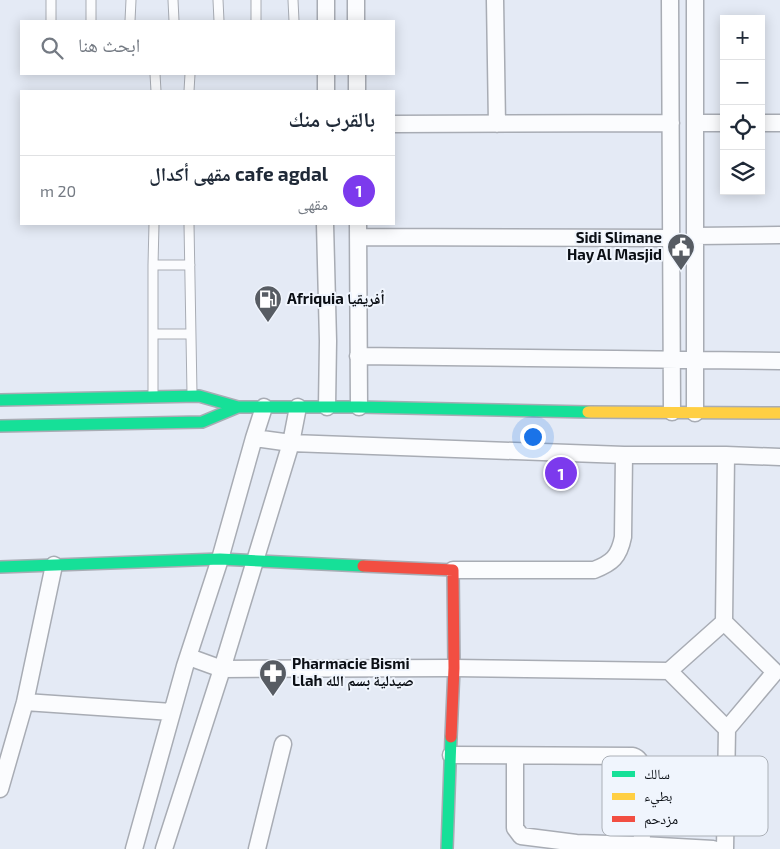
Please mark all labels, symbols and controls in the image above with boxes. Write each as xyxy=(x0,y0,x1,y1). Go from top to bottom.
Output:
map controls xyxy=(720,15,765,195)
button: + xyxy=(720,15,765,60)
search box xyxy=(20,20,395,75)
text: ابحث هنا xyxy=(78,33,140,56)
icon: search xyxy=(38,34,66,62)
button: − xyxy=(720,60,765,105)
button: locate xyxy=(720,105,765,150)
text: بالقرب منك xyxy=(289,106,375,131)
button: layers xyxy=(720,150,765,195)
text: cafe agdal مقهى أكدال xyxy=(149,162,328,185)
text: 20 m xyxy=(40,181,76,200)
text: 1 xyxy=(356,181,362,200)
text: مقهى xyxy=(297,194,328,213)
place label: Sidi Slimane Hay Al Masjid xyxy=(567,228,662,264)
public building icon: Sidi Slimane Hay Al Masjid xyxy=(666,232,696,271)
fuel station icon: Afriquia أفريقيا xyxy=(253,284,283,323)
place label: Afriquia أفريقيا xyxy=(287,289,385,307)
your location xyxy=(520,424,546,450)
pin: 1 xyxy=(545,454,577,492)
place label: Pharmacie Bismi Llah صيدلية بسم الله xyxy=(292,654,414,691)
pharmacy icon: Pharmacie Bismi Llah صيدلية بسم الله xyxy=(258,658,288,697)
legend xyxy=(602,756,768,836)
text: سالك xyxy=(644,765,670,782)
text: بطيء xyxy=(644,787,673,808)
text: مزدحم xyxy=(644,810,678,829)

